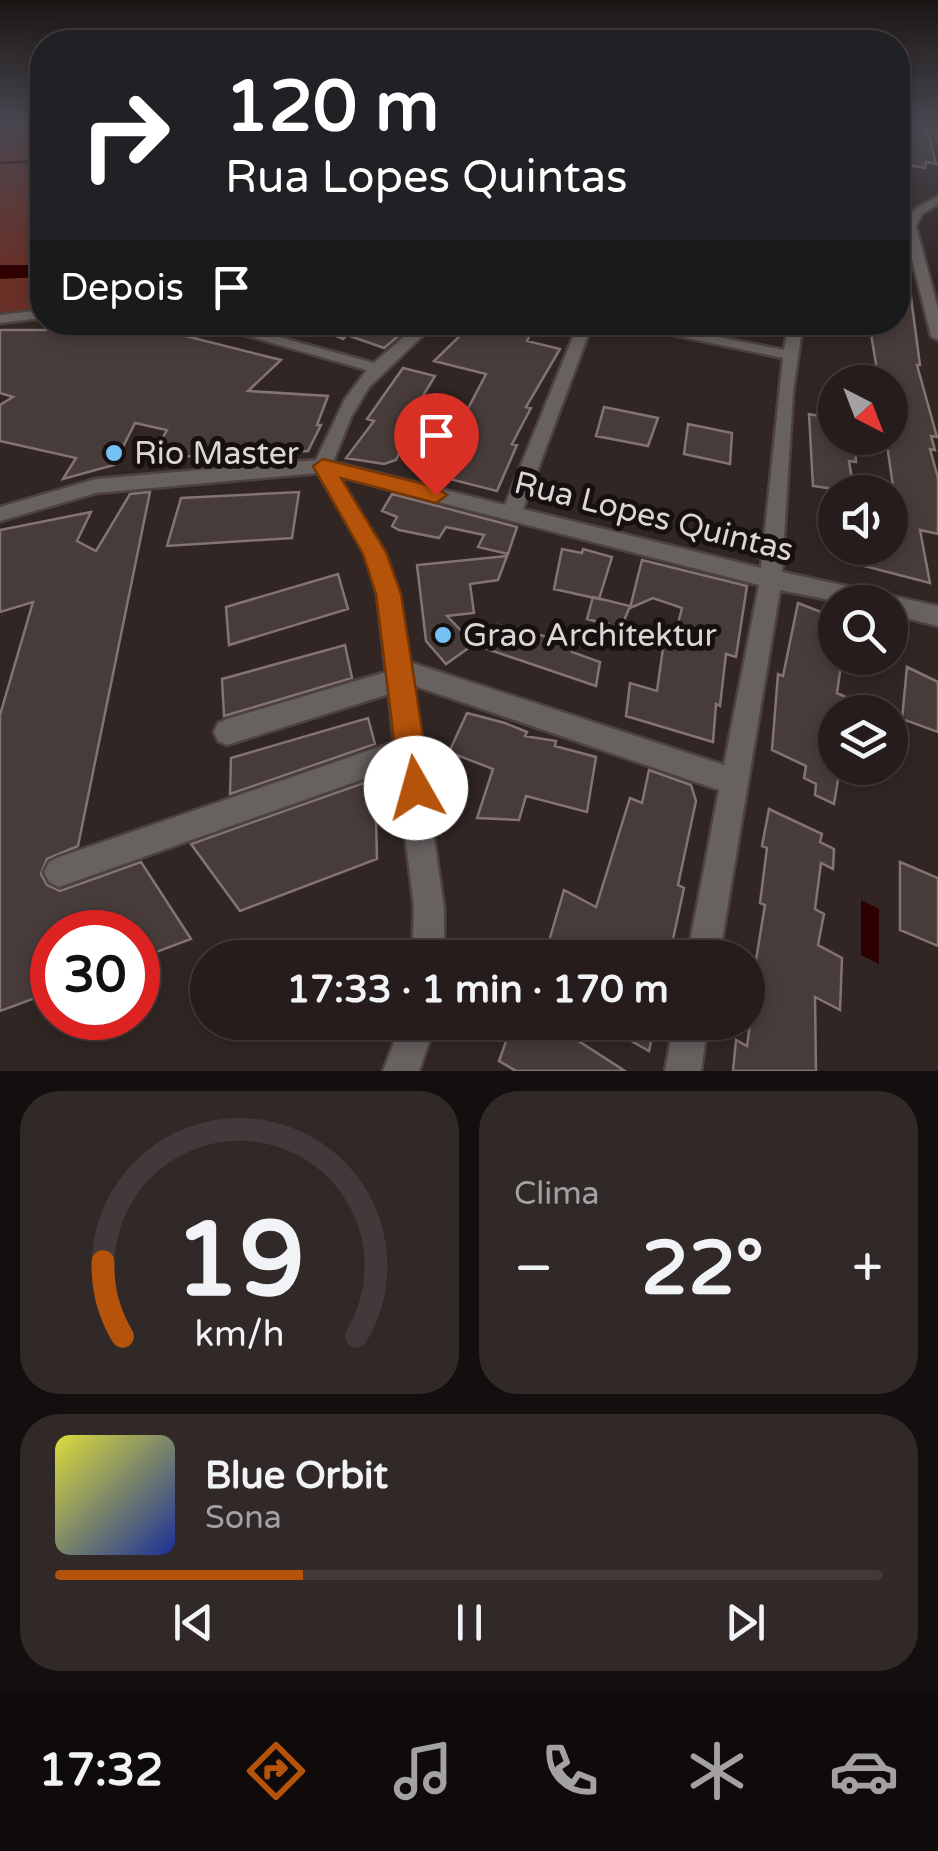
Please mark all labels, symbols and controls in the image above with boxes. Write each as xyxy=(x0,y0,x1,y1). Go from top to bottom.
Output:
text: 120 m xyxy=(225,66,439,150)
icon: right xyxy=(60,70,190,200)
text: Rua Lopes Quintas xyxy=(225,151,628,205)
icon: arrive xyxy=(204,260,259,315)
text: Depois xyxy=(60,265,184,311)
north arrow xyxy=(818,365,908,455)
map controls xyxy=(818,365,908,785)
pin xyxy=(394,393,479,496)
icon: arrive xyxy=(409,408,464,463)
place label: Rio Master xyxy=(134,435,300,473)
marker: Rio Master xyxy=(103,442,125,464)
street label: Rua Lopes Quintas xyxy=(510,464,797,570)
button: sound xyxy=(818,475,908,565)
button: search xyxy=(818,585,908,675)
place label: Grao Architektur xyxy=(463,617,717,655)
marker: Grao Architektur xyxy=(432,624,454,646)
button: layers xyxy=(818,695,908,785)
position arrow xyxy=(364,736,468,840)
speed limit sign: 30 xyxy=(30,910,160,1040)
text: 17:33 · 1 min · 170 m xyxy=(286,967,669,1013)
text: Clima xyxy=(514,1175,600,1213)
text: 19 xyxy=(174,1199,305,1324)
text: 22° xyxy=(641,1224,764,1314)
text: − xyxy=(514,1236,553,1302)
text: + xyxy=(852,1236,883,1302)
text: km/h xyxy=(195,1313,284,1356)
text: Blue Orbit xyxy=(205,1453,388,1499)
text: Sona xyxy=(205,1499,282,1537)
icon: previous xyxy=(166,1595,221,1650)
icon: pause xyxy=(442,1595,497,1650)
icon: next xyxy=(718,1595,773,1650)
icon: directions xyxy=(241,1736,311,1806)
icon: music xyxy=(388,1736,458,1806)
icon: phone xyxy=(535,1736,605,1806)
icon: climate xyxy=(682,1736,752,1806)
icon: car xyxy=(829,1736,899,1806)
text: 17:32 xyxy=(39,1744,163,1798)

